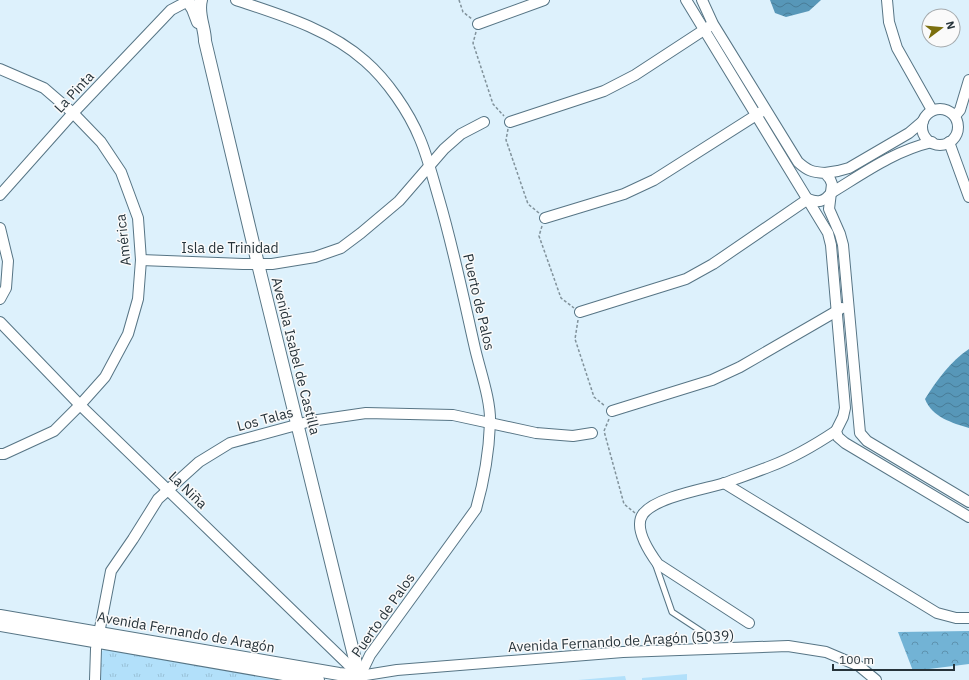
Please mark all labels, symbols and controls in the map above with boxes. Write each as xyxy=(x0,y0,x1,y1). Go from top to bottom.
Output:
north arrow xyxy=(921,8,961,48)
text: N xyxy=(943,19,958,31)
street label: La Pinta xyxy=(50,67,98,116)
street label: América xyxy=(111,213,135,267)
street label: Isla de Trinidad xyxy=(181,239,279,257)
street label: Puerto de Palos xyxy=(459,252,499,352)
street label: Avenida Isabel de Castilla xyxy=(268,275,324,437)
street label: Los Talas xyxy=(235,403,295,435)
street label: La Niña xyxy=(165,467,211,513)
street label: Puerto de Palos xyxy=(347,569,419,661)
street label: Avenida Fernando de Aragón xyxy=(96,607,276,657)
street label: Avenida Fernando de Aragón (5039) xyxy=(507,626,735,656)
scale bar xyxy=(833,646,954,672)
text: 100 m xyxy=(839,652,874,667)

